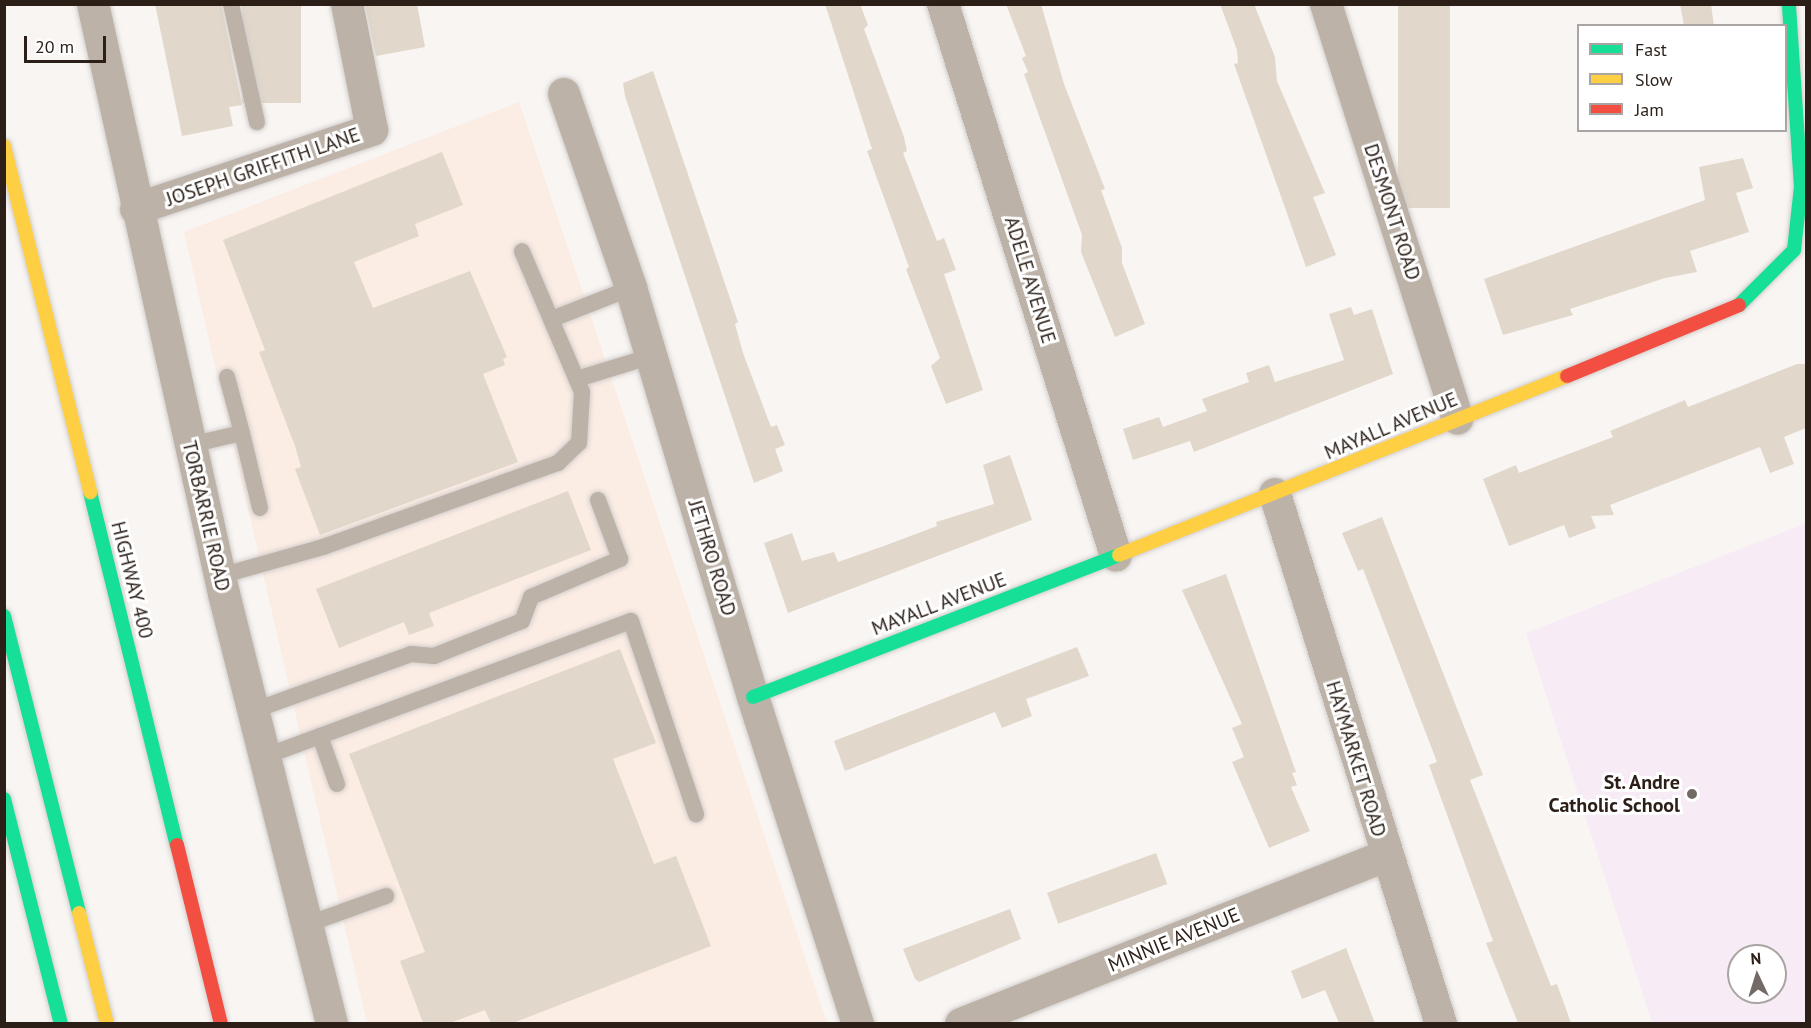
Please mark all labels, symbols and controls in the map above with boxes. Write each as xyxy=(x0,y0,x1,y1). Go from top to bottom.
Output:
scale bar xyxy=(27,24,110,62)
legend xyxy=(1577,24,1787,132)
text: 20 m xyxy=(35,35,74,58)
text: Fast xyxy=(1635,38,1667,61)
text: Slow xyxy=(1635,68,1673,91)
text: Jam xyxy=(1635,98,1664,121)
street label: JOSEPH GRIFFITH LANE xyxy=(163,123,363,211)
street label: DESMONT ROAD xyxy=(1359,140,1425,284)
street label: ADELE AVENUE xyxy=(999,213,1061,347)
street label: MAYALL AVENUE xyxy=(1320,387,1462,465)
street label: TORBARRIE ROAD xyxy=(177,438,235,594)
street label: JETHRO ROAD xyxy=(683,497,741,619)
street label: HIGHWAY 400 xyxy=(106,519,158,641)
street label: MAYALL AVENUE xyxy=(868,567,1010,641)
street label: HAYMARKET ROAD xyxy=(1321,678,1391,840)
place label: St. Andre Catholic School xyxy=(1548,771,1680,818)
marker: St. Andre Catholic School xyxy=(1685,787,1699,801)
street label: MINNIE AVENUE xyxy=(1104,903,1244,977)
north arrow xyxy=(1727,944,1787,1004)
text: N xyxy=(1750,948,1762,968)

